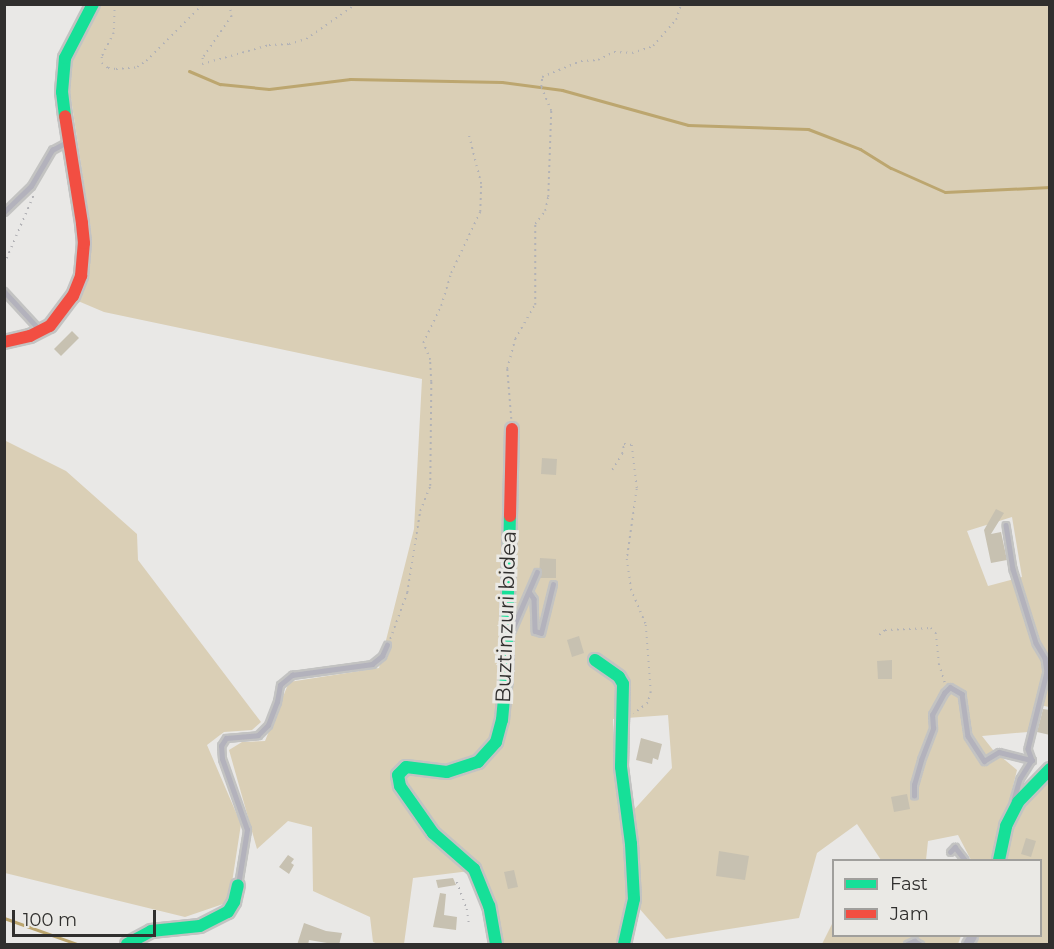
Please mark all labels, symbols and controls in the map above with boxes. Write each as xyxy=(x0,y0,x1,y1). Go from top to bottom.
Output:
street label: Buztinzuri bidea xyxy=(490,531,522,703)
legend xyxy=(832,859,1042,937)
text: Fast xyxy=(890,873,928,895)
scale bar xyxy=(15,898,159,936)
text: Jam xyxy=(890,903,929,925)
text: 100 m xyxy=(23,909,77,931)

